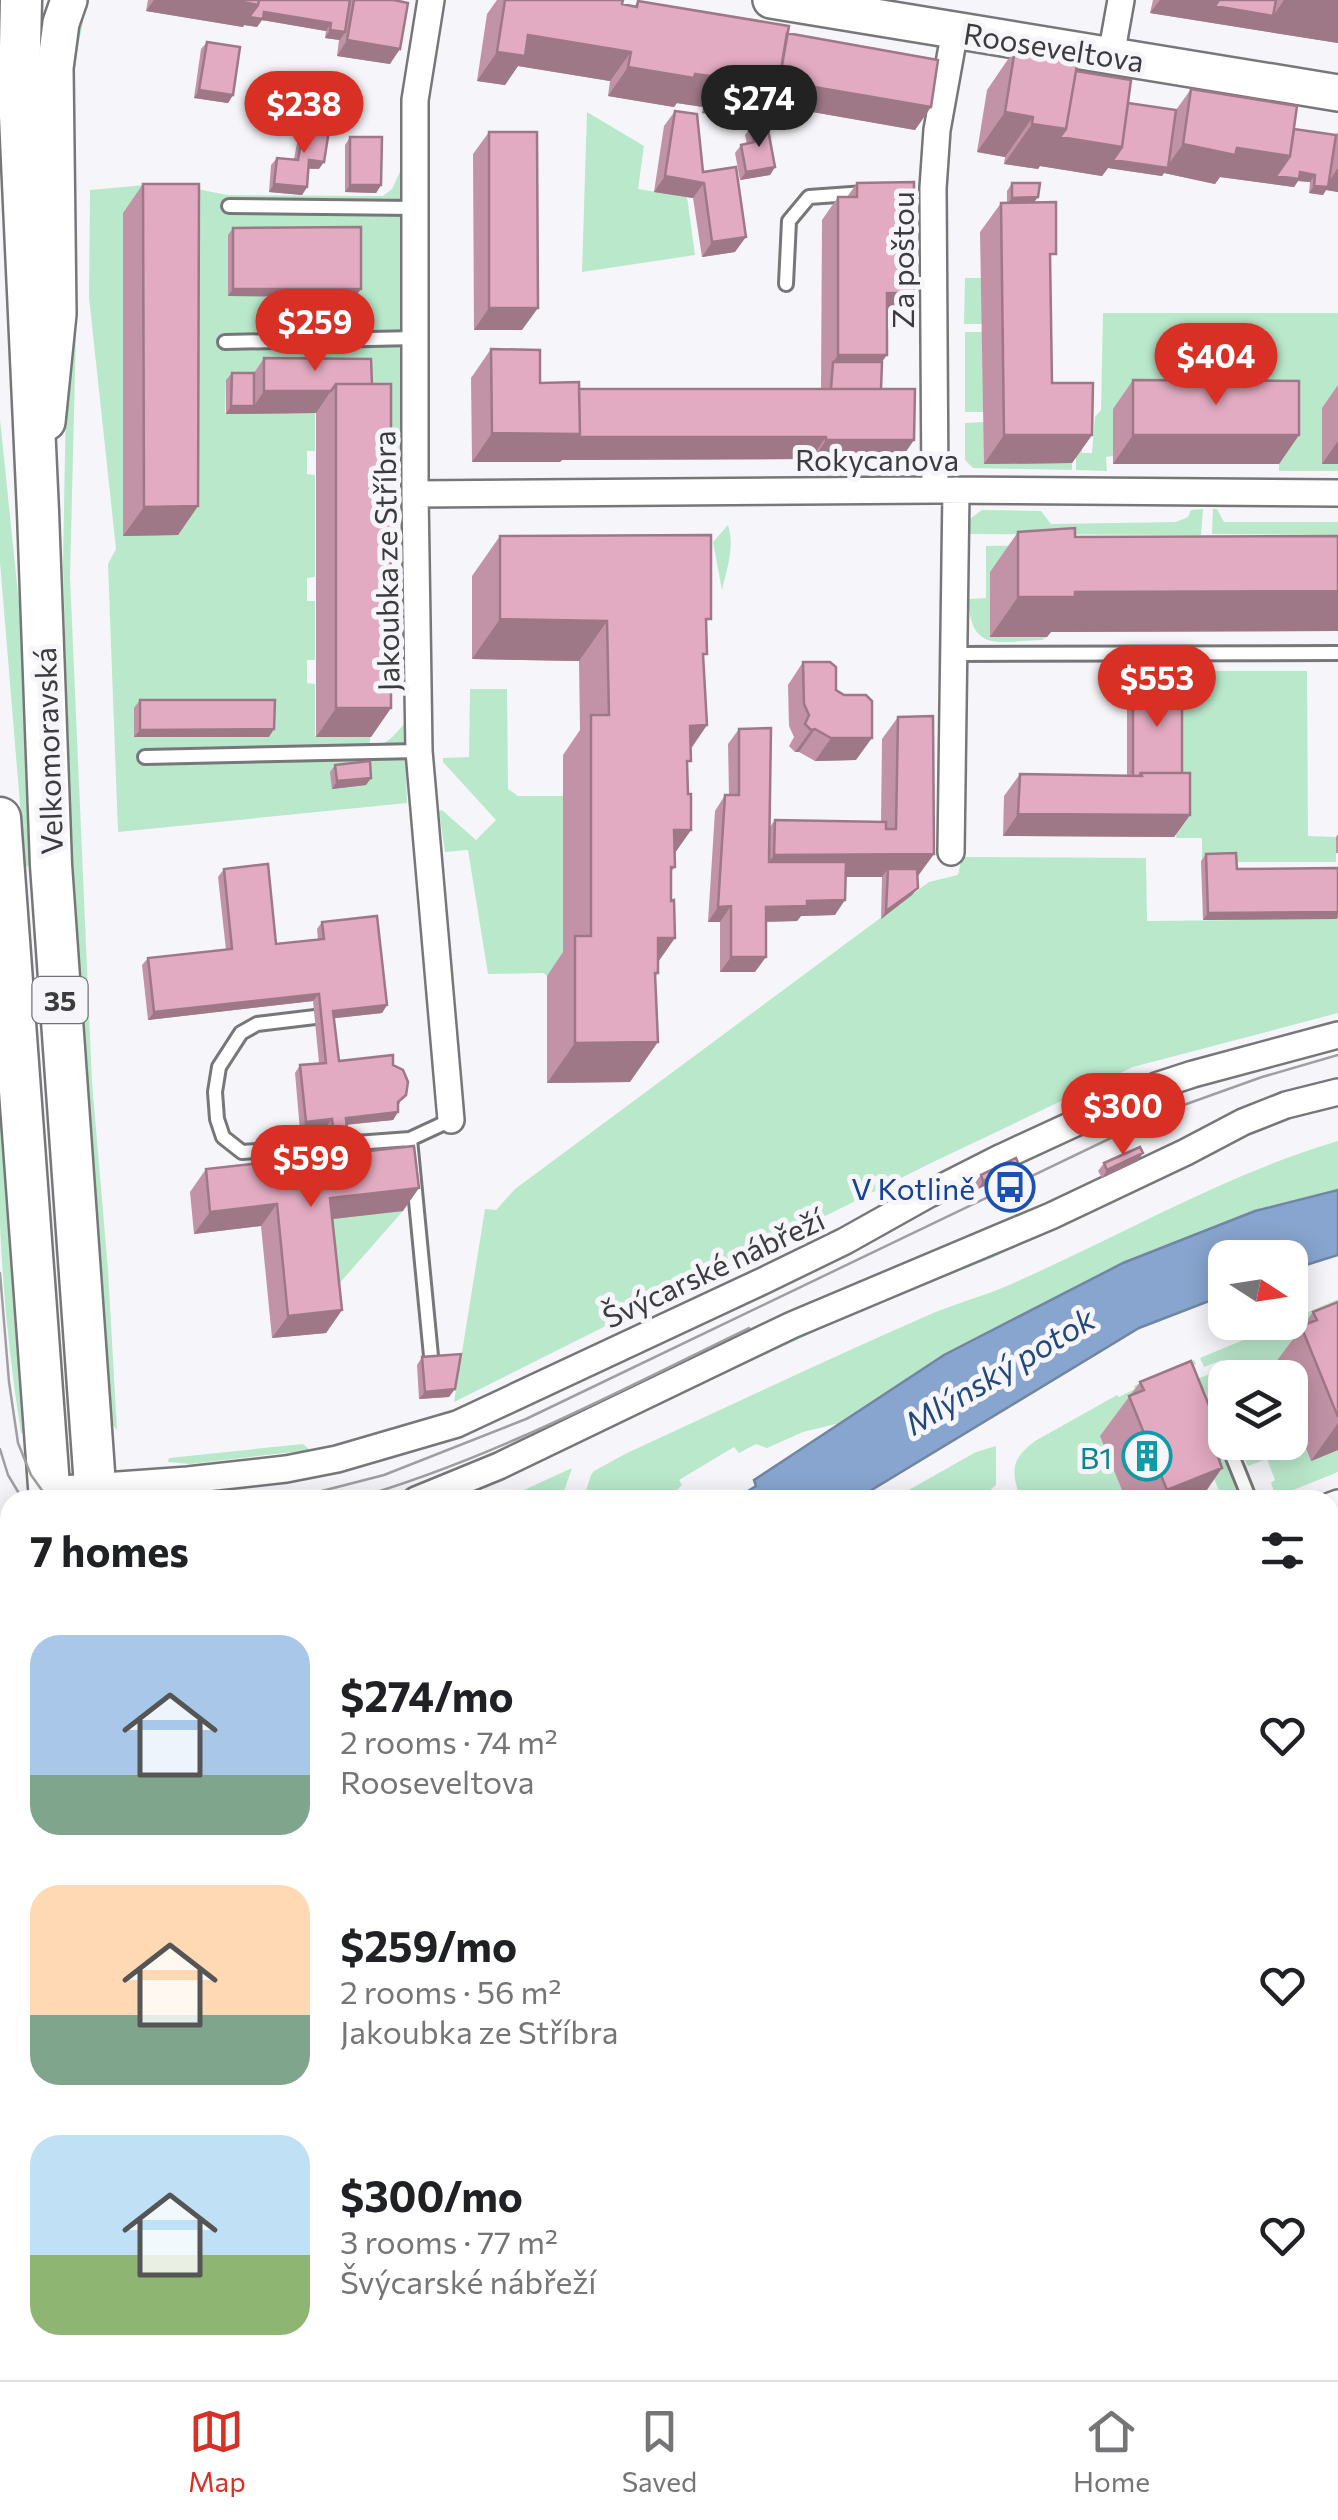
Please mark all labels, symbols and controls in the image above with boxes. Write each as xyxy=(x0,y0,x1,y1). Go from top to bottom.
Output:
street label: Rooseveltova xyxy=(961,13,1147,79)
pin: $274 xyxy=(700,65,818,150)
pin: $238 xyxy=(245,71,363,156)
text: $274 xyxy=(723,77,795,117)
text: $238 xyxy=(266,83,342,123)
street label: Za poštou xyxy=(883,191,920,329)
pin: $259 xyxy=(256,289,374,374)
text: $259 xyxy=(278,301,353,341)
pin: $404 xyxy=(1157,323,1275,408)
text: $404 xyxy=(1177,335,1255,375)
street label: Jakoubka ze Stříbra xyxy=(364,430,406,692)
street label: Rokycanova xyxy=(795,440,959,477)
pin: $553 xyxy=(1098,645,1216,730)
street label: Velkomoravská xyxy=(25,647,69,855)
text: $553 xyxy=(1120,657,1194,697)
road number: 35 xyxy=(32,977,88,1023)
pin: $300 xyxy=(1064,1073,1182,1158)
text: $300 xyxy=(1083,1085,1163,1125)
pin: $599 xyxy=(252,1125,370,1210)
text: $599 xyxy=(273,1137,349,1177)
bus stop icon: V Kotlině xyxy=(984,1161,1036,1213)
place label: V Kotlině xyxy=(851,1169,975,1206)
street label: Švýcarské nábřeží xyxy=(596,1199,831,1335)
north arrow xyxy=(1208,1240,1308,1340)
map controls xyxy=(1208,1240,1308,1460)
water label: Mlýnský potok xyxy=(897,1297,1102,1443)
button: layers xyxy=(1208,1360,1308,1460)
building icon: B1 xyxy=(1121,1430,1173,1482)
place label: B1 xyxy=(1080,1438,1112,1475)
icon: filters xyxy=(1255,1523,1310,1578)
text: 7 homes xyxy=(30,1524,189,1576)
text: $274/mo xyxy=(340,1669,513,1721)
icon: home xyxy=(110,1675,230,1795)
icon: heart xyxy=(1255,1708,1310,1763)
text: 2 rooms · 74 m² xyxy=(340,1721,558,1761)
text: Rooseveltova xyxy=(340,1761,534,1801)
text: $259/mo xyxy=(340,1919,517,1971)
icon: home xyxy=(110,1925,230,2045)
icon: heart xyxy=(1255,1958,1310,2013)
text: 2 rooms · 56 m² xyxy=(340,1971,561,2011)
text: Jakoubka ze Stříbra xyxy=(340,2011,618,2051)
text: $300/mo xyxy=(340,2169,523,2221)
icon: home xyxy=(110,2175,230,2295)
icon: heart xyxy=(1255,2208,1310,2263)
text: 3 rooms · 77 m² xyxy=(340,2221,558,2261)
text: Švýcarské nábřeží xyxy=(340,2261,597,2301)
tab: Map xyxy=(188,2404,246,2498)
tab: Saved xyxy=(622,2404,697,2498)
tab: Home xyxy=(1073,2404,1150,2498)

